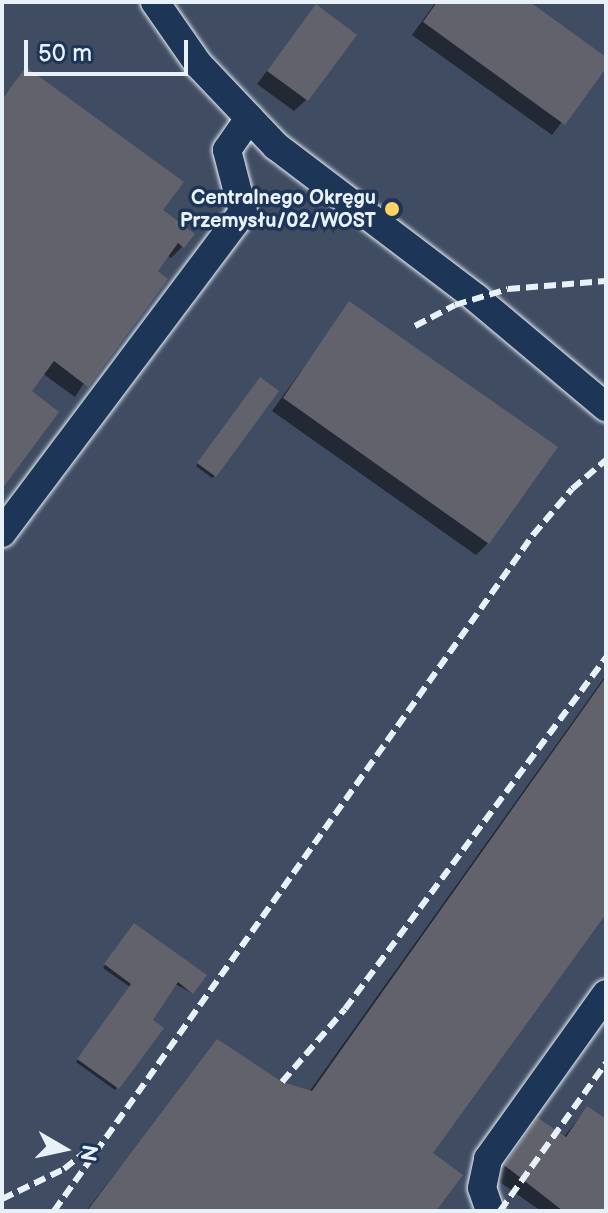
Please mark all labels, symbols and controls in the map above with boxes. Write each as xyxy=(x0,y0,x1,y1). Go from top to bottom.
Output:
scale bar xyxy=(28,24,192,74)
text: 50 m xyxy=(38,39,92,68)
place label: Centralnego Okręgu Przemysłu/02/WOST xyxy=(180,186,376,233)
marker: Centralnego Okręgu Przemysłu/02/WOST xyxy=(383,200,401,218)
north arrow xyxy=(24,1109,104,1189)
text: N xyxy=(74,1143,103,1163)

